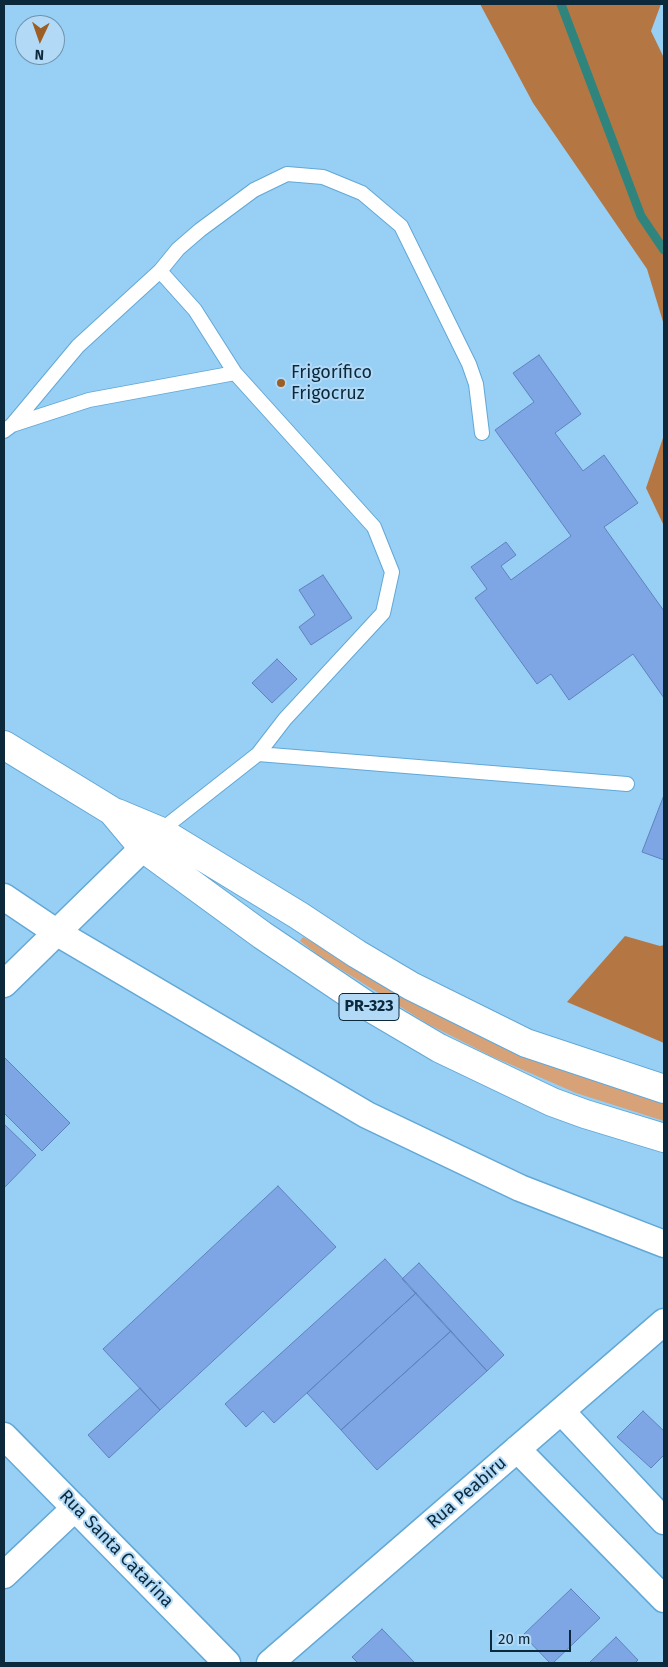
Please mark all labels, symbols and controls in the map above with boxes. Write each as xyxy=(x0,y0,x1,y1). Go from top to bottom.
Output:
north arrow xyxy=(15,15,65,65)
text: N xyxy=(34,46,44,63)
place label: Frigorífico Frigocruz xyxy=(291,362,372,404)
marker: Frigorífico Frigocruz xyxy=(275,377,287,389)
road number: PR-323 xyxy=(339,994,399,1020)
street label: Rua Peabiru xyxy=(423,1453,511,1533)
street label: Rua Santa Catarina xyxy=(54,1486,178,1612)
scale bar xyxy=(493,1620,574,1652)
text: 20 m xyxy=(498,1630,531,1648)

